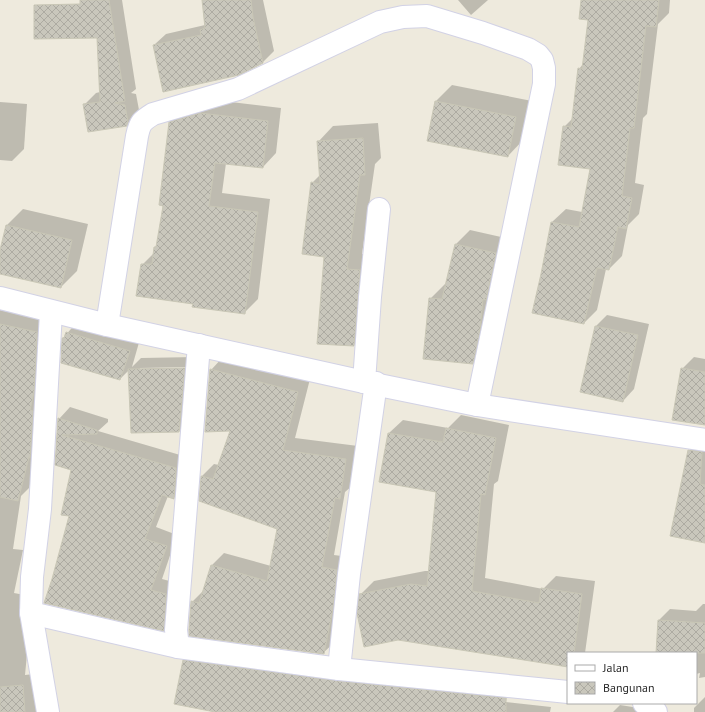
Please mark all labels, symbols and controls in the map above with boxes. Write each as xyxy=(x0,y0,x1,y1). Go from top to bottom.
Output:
legend xyxy=(567,652,697,704)
text: Jalan xyxy=(602,660,628,675)
text: Bangunan xyxy=(603,680,655,695)

